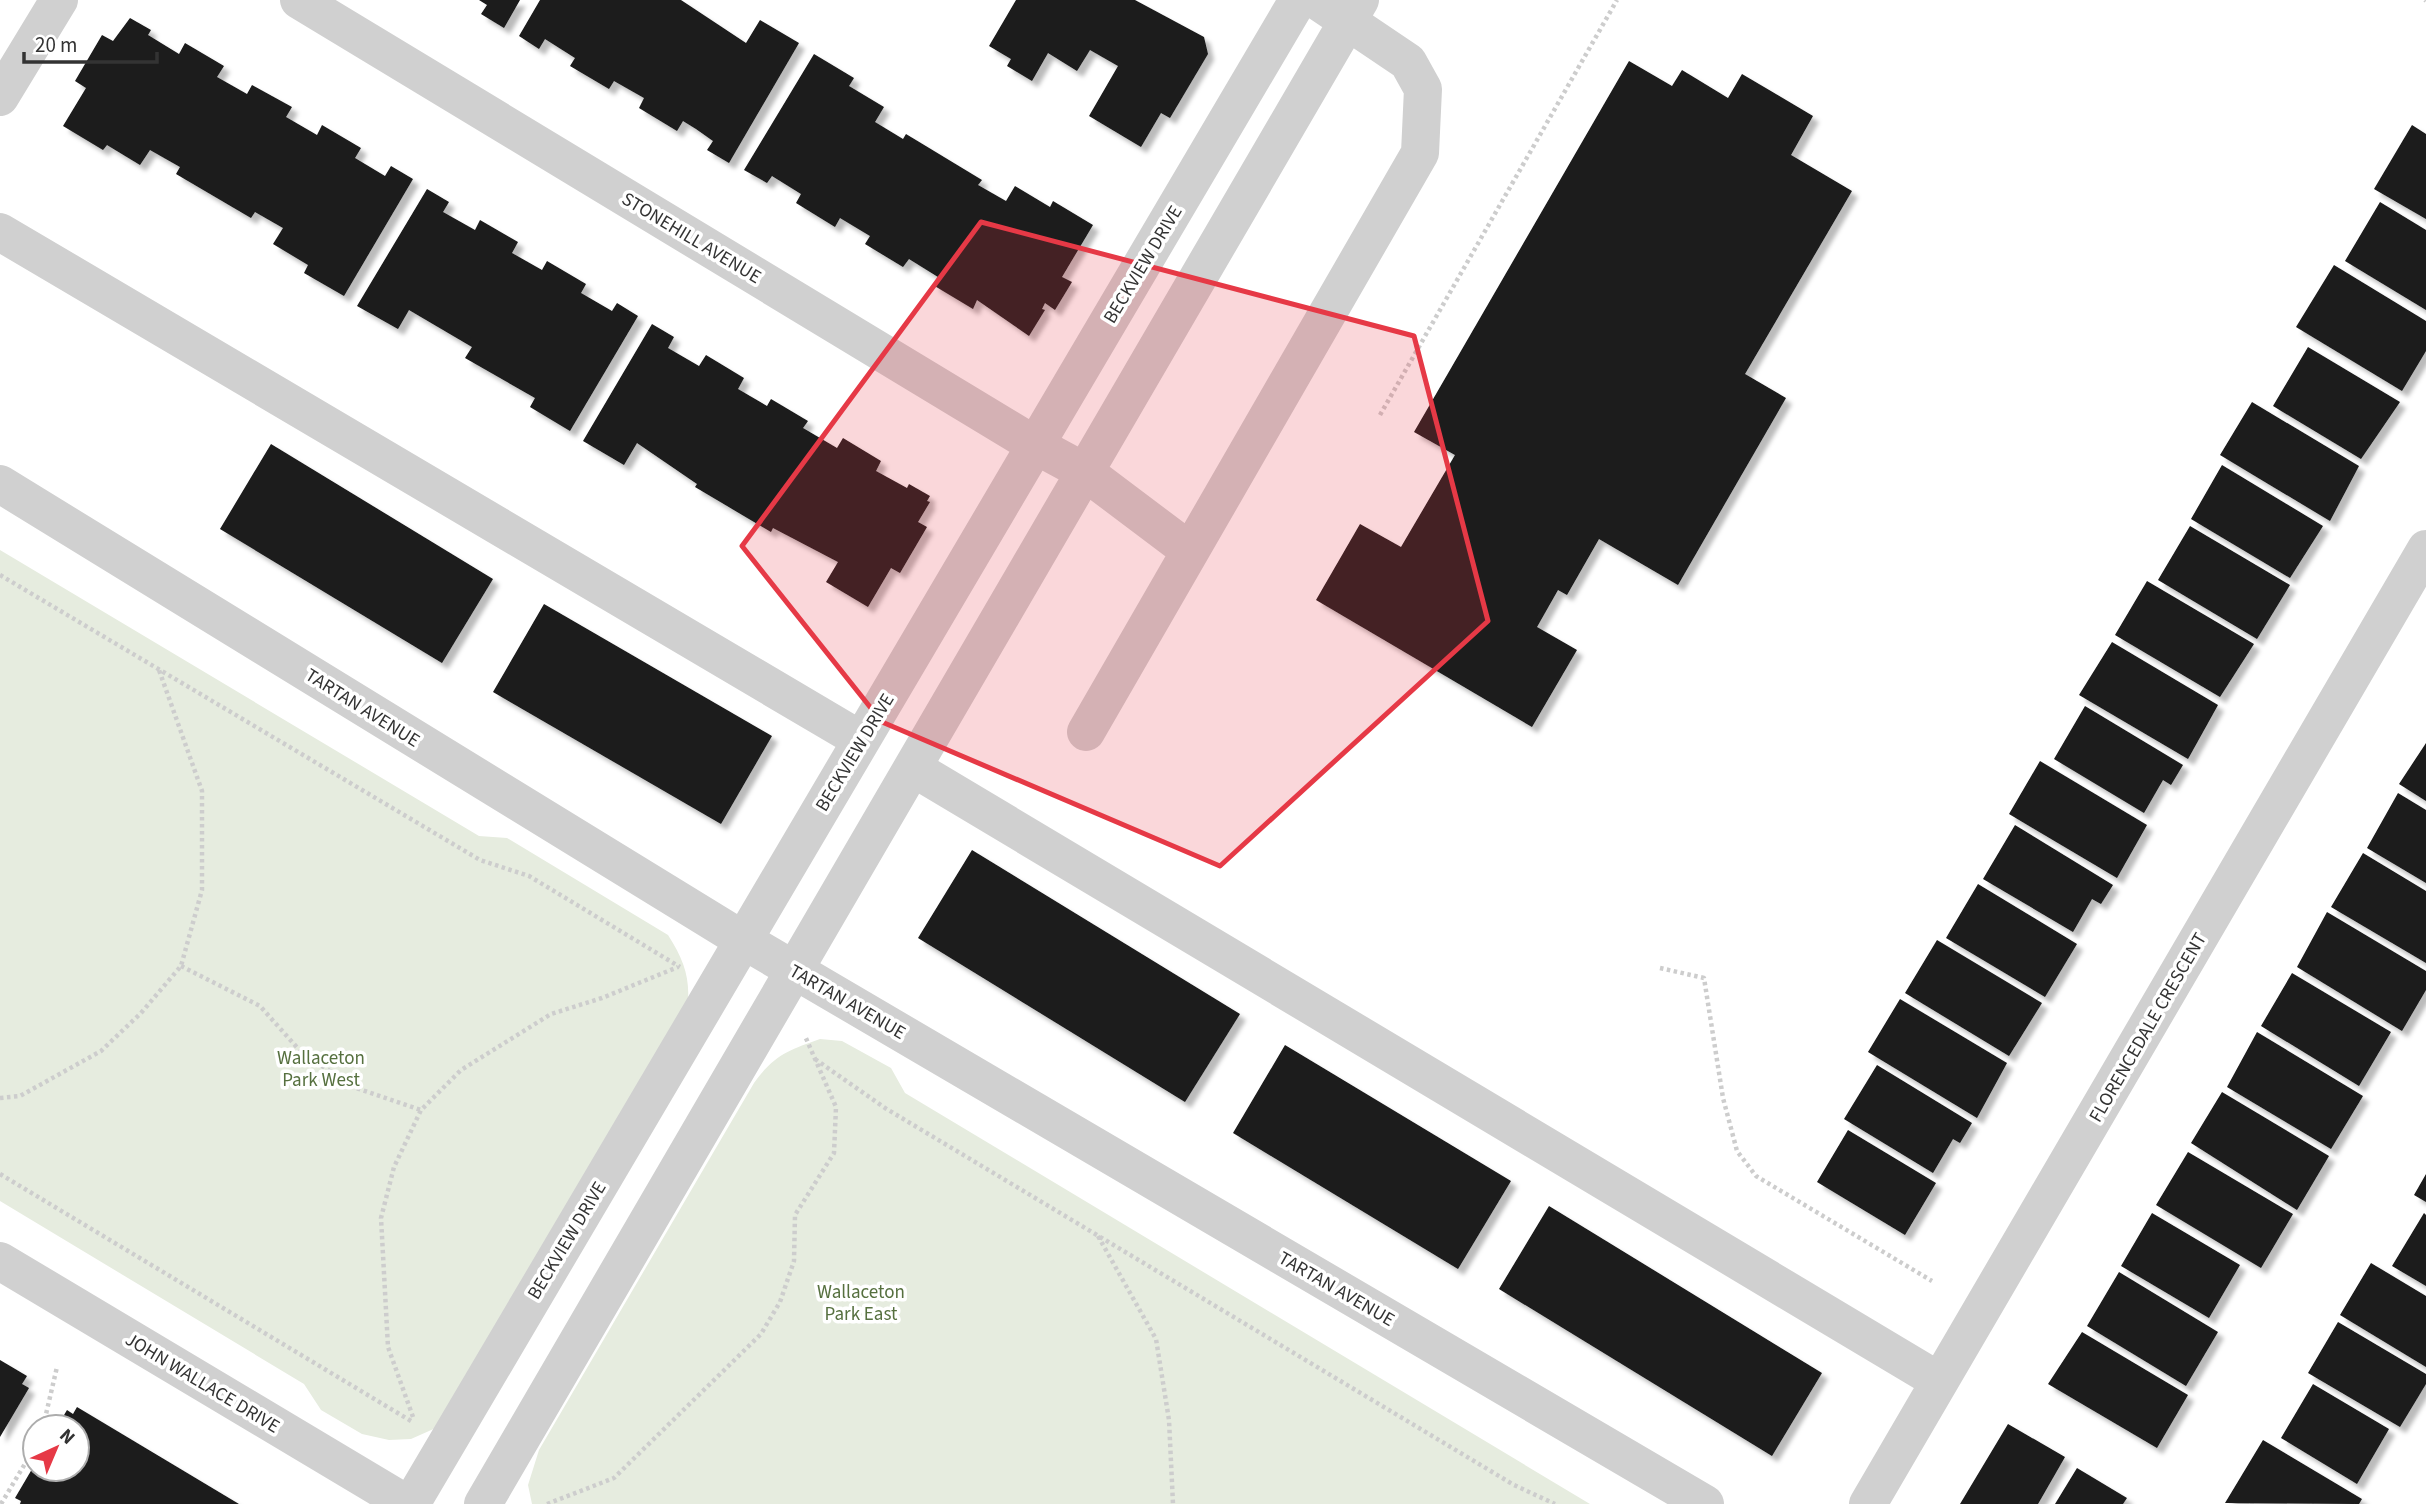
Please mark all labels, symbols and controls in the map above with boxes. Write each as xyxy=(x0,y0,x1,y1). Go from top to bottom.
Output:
scale bar xyxy=(24,21,158,65)
text: 20 m xyxy=(35,30,77,60)
street label: STONEHILL AVENUE xyxy=(616,186,766,291)
street label: BECKVIEW DRIVE xyxy=(1097,201,1189,329)
street label: TARTAN AVENUE xyxy=(300,662,425,754)
street label: BECKVIEW DRIVE xyxy=(809,689,901,817)
street label: FLORENCEDALE CRESCENT xyxy=(2083,928,2214,1127)
street label: TARTAN AVENUE xyxy=(784,958,911,1047)
park label: Wallaceton Park West xyxy=(277,1045,365,1094)
street label: BECKVIEW DRIVE xyxy=(521,1177,613,1305)
street label: TARTAN AVENUE xyxy=(1273,1245,1400,1334)
park label: Wallaceton Park East xyxy=(817,1279,905,1328)
street label: JOHN WALLACE DRIVE xyxy=(120,1326,285,1440)
north arrow xyxy=(21,1413,91,1483)
text: N xyxy=(53,1423,81,1451)

